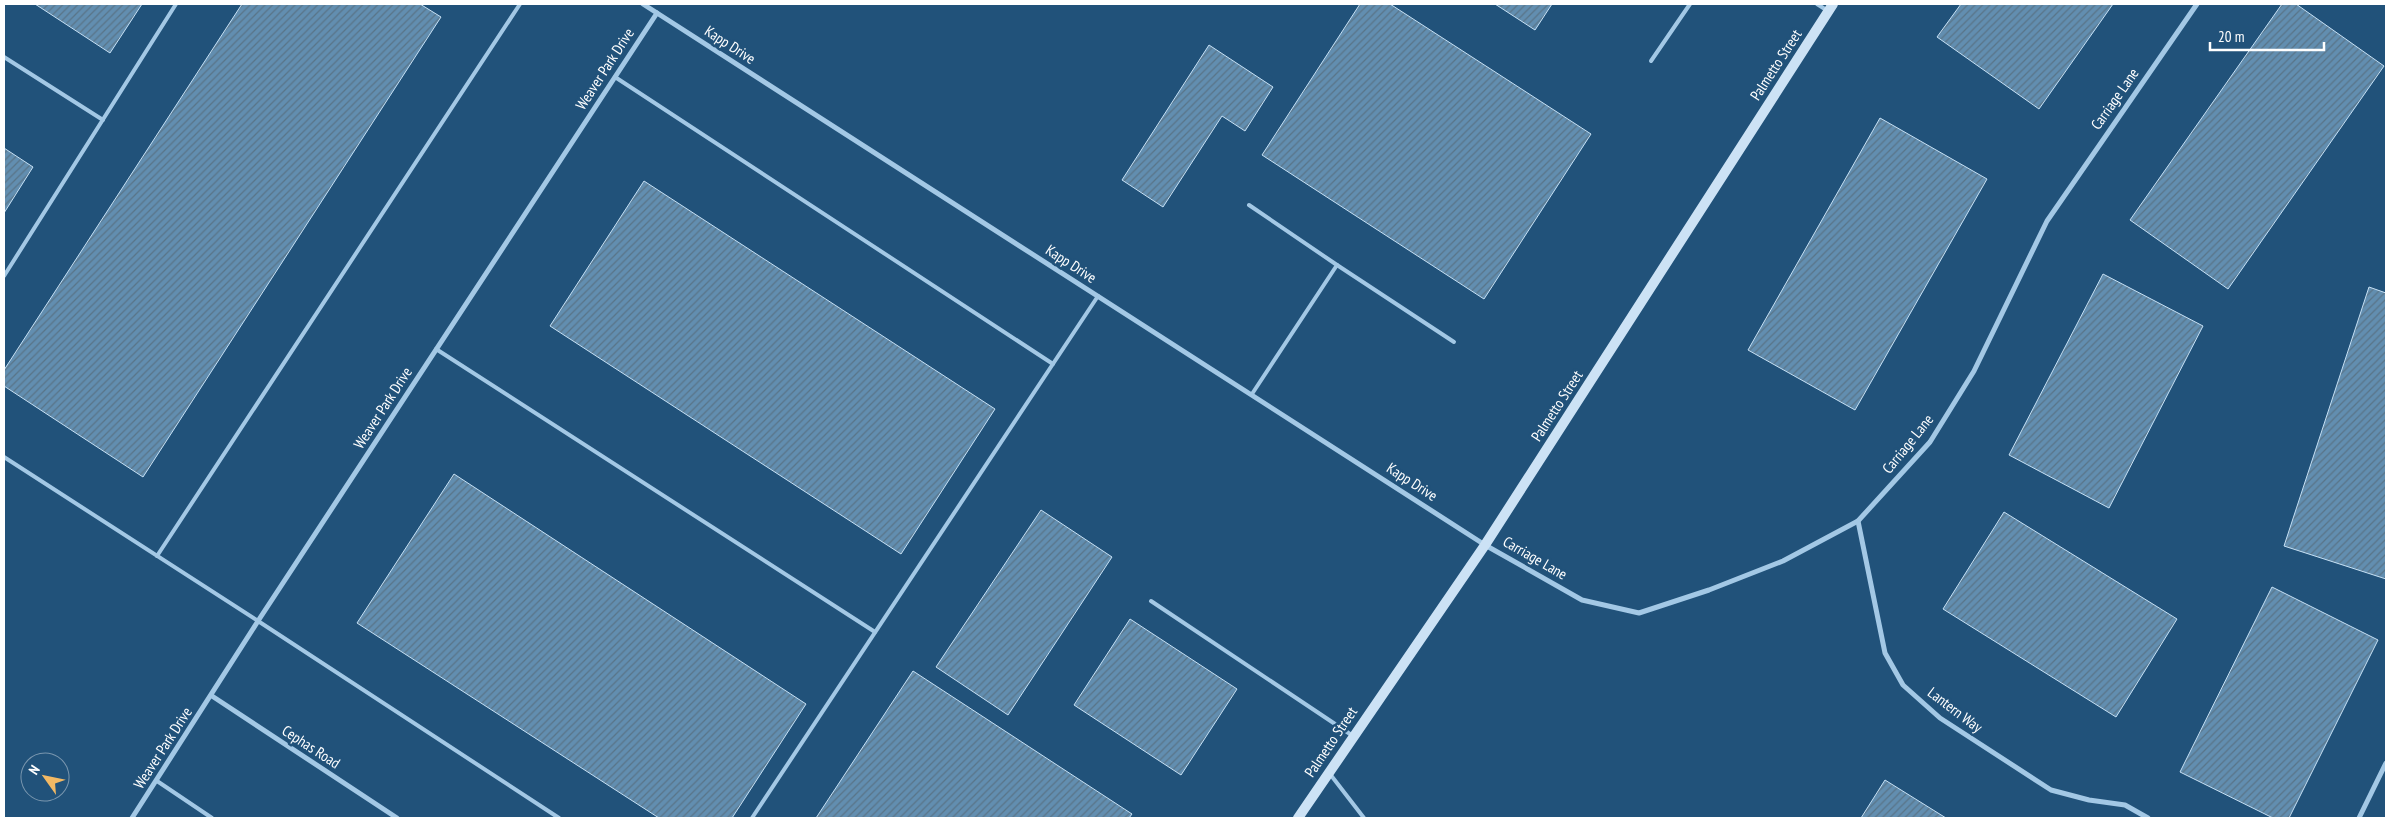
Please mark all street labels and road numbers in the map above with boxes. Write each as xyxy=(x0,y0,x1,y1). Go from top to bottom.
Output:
street label: Kapp Drive xyxy=(701,21,759,68)
street label: Weaver Park Drive xyxy=(571,24,638,113)
street label: Palmetto Street xyxy=(1746,26,1806,104)
street label: Carriage Lane xyxy=(2087,64,2143,133)
street label: Kapp Drive xyxy=(1042,240,1100,287)
street label: Weaver Park Drive xyxy=(349,363,416,452)
street label: Palmetto Street xyxy=(1527,367,1587,445)
street label: Carriage Lane xyxy=(1878,410,1937,477)
street label: Kapp Drive xyxy=(1383,458,1441,505)
street label: Carriage Lane xyxy=(1500,532,1571,583)
street label: Lantern Way xyxy=(1924,683,1987,737)
street label: Weaver Park Drive xyxy=(129,703,196,792)
street label: Palmetto Street xyxy=(1300,703,1361,780)
street label: Cephas Road xyxy=(279,721,344,772)

